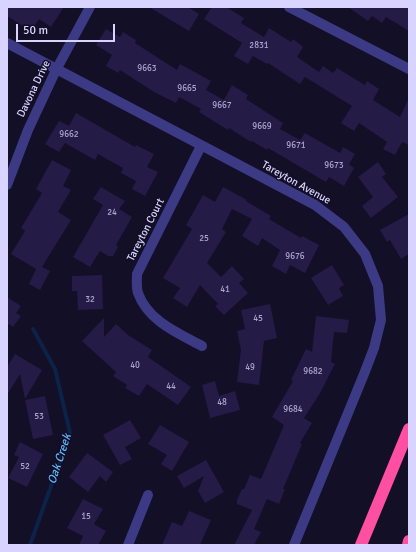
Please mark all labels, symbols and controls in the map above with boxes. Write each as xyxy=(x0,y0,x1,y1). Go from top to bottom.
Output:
scale bar xyxy=(18,16,117,42)
text: 50 m xyxy=(23,23,48,38)
house number: 2831 xyxy=(249,41,269,51)
street label: Davona Drive xyxy=(15,58,53,120)
house number: 9663 xyxy=(137,64,157,74)
house number: 9665 xyxy=(177,84,197,94)
house number: 9667 xyxy=(212,101,232,111)
house number: 9669 xyxy=(252,122,272,132)
house number: 9662 xyxy=(59,130,79,140)
house number: 9671 xyxy=(286,141,306,151)
street label: Tareyton Avenue xyxy=(259,159,333,207)
house number: 9673 xyxy=(324,161,344,171)
street label: Tareyton Court xyxy=(124,196,168,264)
house number: 24 xyxy=(107,208,117,218)
house number: 25 xyxy=(199,234,209,244)
house number: 9676 xyxy=(285,252,305,262)
house number: 41 xyxy=(220,285,230,295)
house number: 32 xyxy=(85,295,95,305)
house number: 45 xyxy=(253,314,263,324)
house number: 40 xyxy=(130,361,140,371)
house number: 49 xyxy=(245,363,255,373)
house number: 9682 xyxy=(303,367,323,377)
house number: 44 xyxy=(166,382,176,392)
house number: 48 xyxy=(217,398,227,408)
house number: 9684 xyxy=(283,405,303,415)
house number: 53 xyxy=(34,412,44,422)
water label: Oak Creek xyxy=(45,432,75,486)
house number: 52 xyxy=(20,462,30,472)
house number: 15 xyxy=(81,512,91,522)

